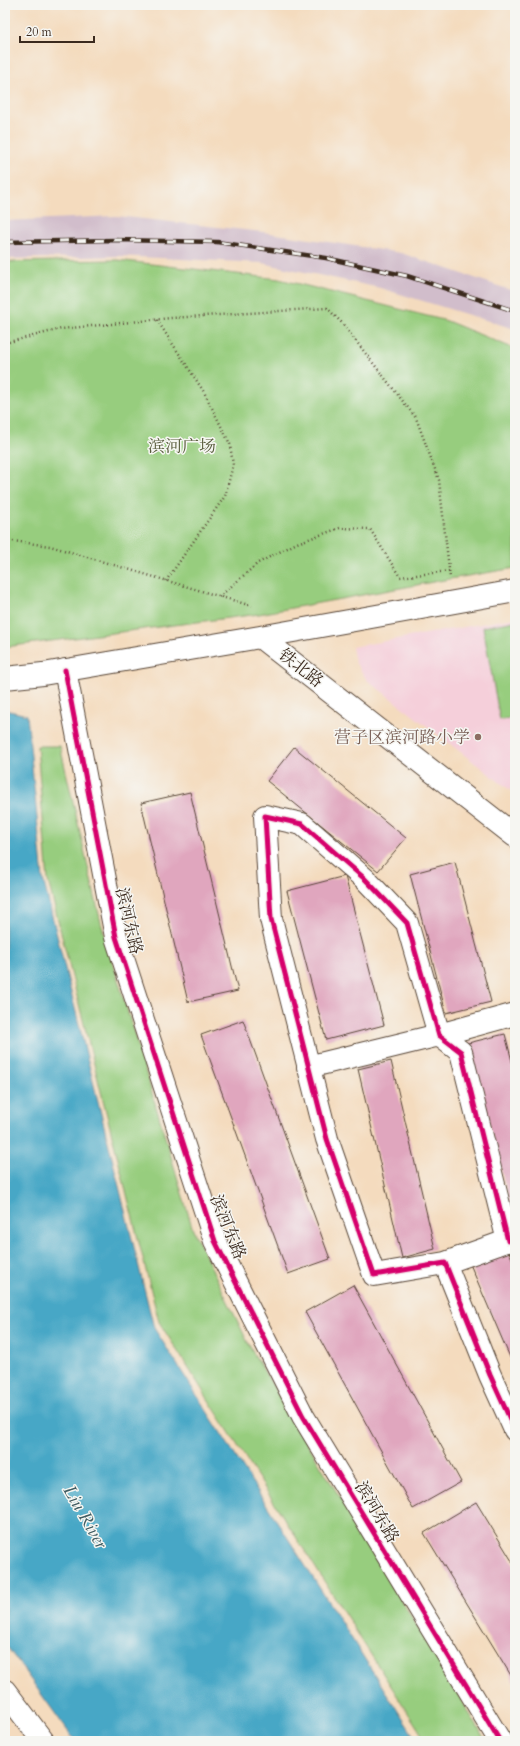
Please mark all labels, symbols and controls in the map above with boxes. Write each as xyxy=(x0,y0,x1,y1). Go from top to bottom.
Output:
scale bar xyxy=(20,18,94,44)
text: 20 m xyxy=(26,24,53,40)
park label: 滨河广场 xyxy=(148,435,216,458)
street label: 铁北路 xyxy=(274,643,328,693)
place label: 营子区滨河路小学 xyxy=(334,726,470,749)
marker: 营子区滨河路小学 xyxy=(473,732,483,742)
street label: 滨河东路 xyxy=(110,885,148,957)
street label: 滨河东路 xyxy=(205,1191,251,1263)
street label: 滨河东路 xyxy=(350,1477,404,1547)
water label: Liu River xyxy=(57,1481,114,1554)

